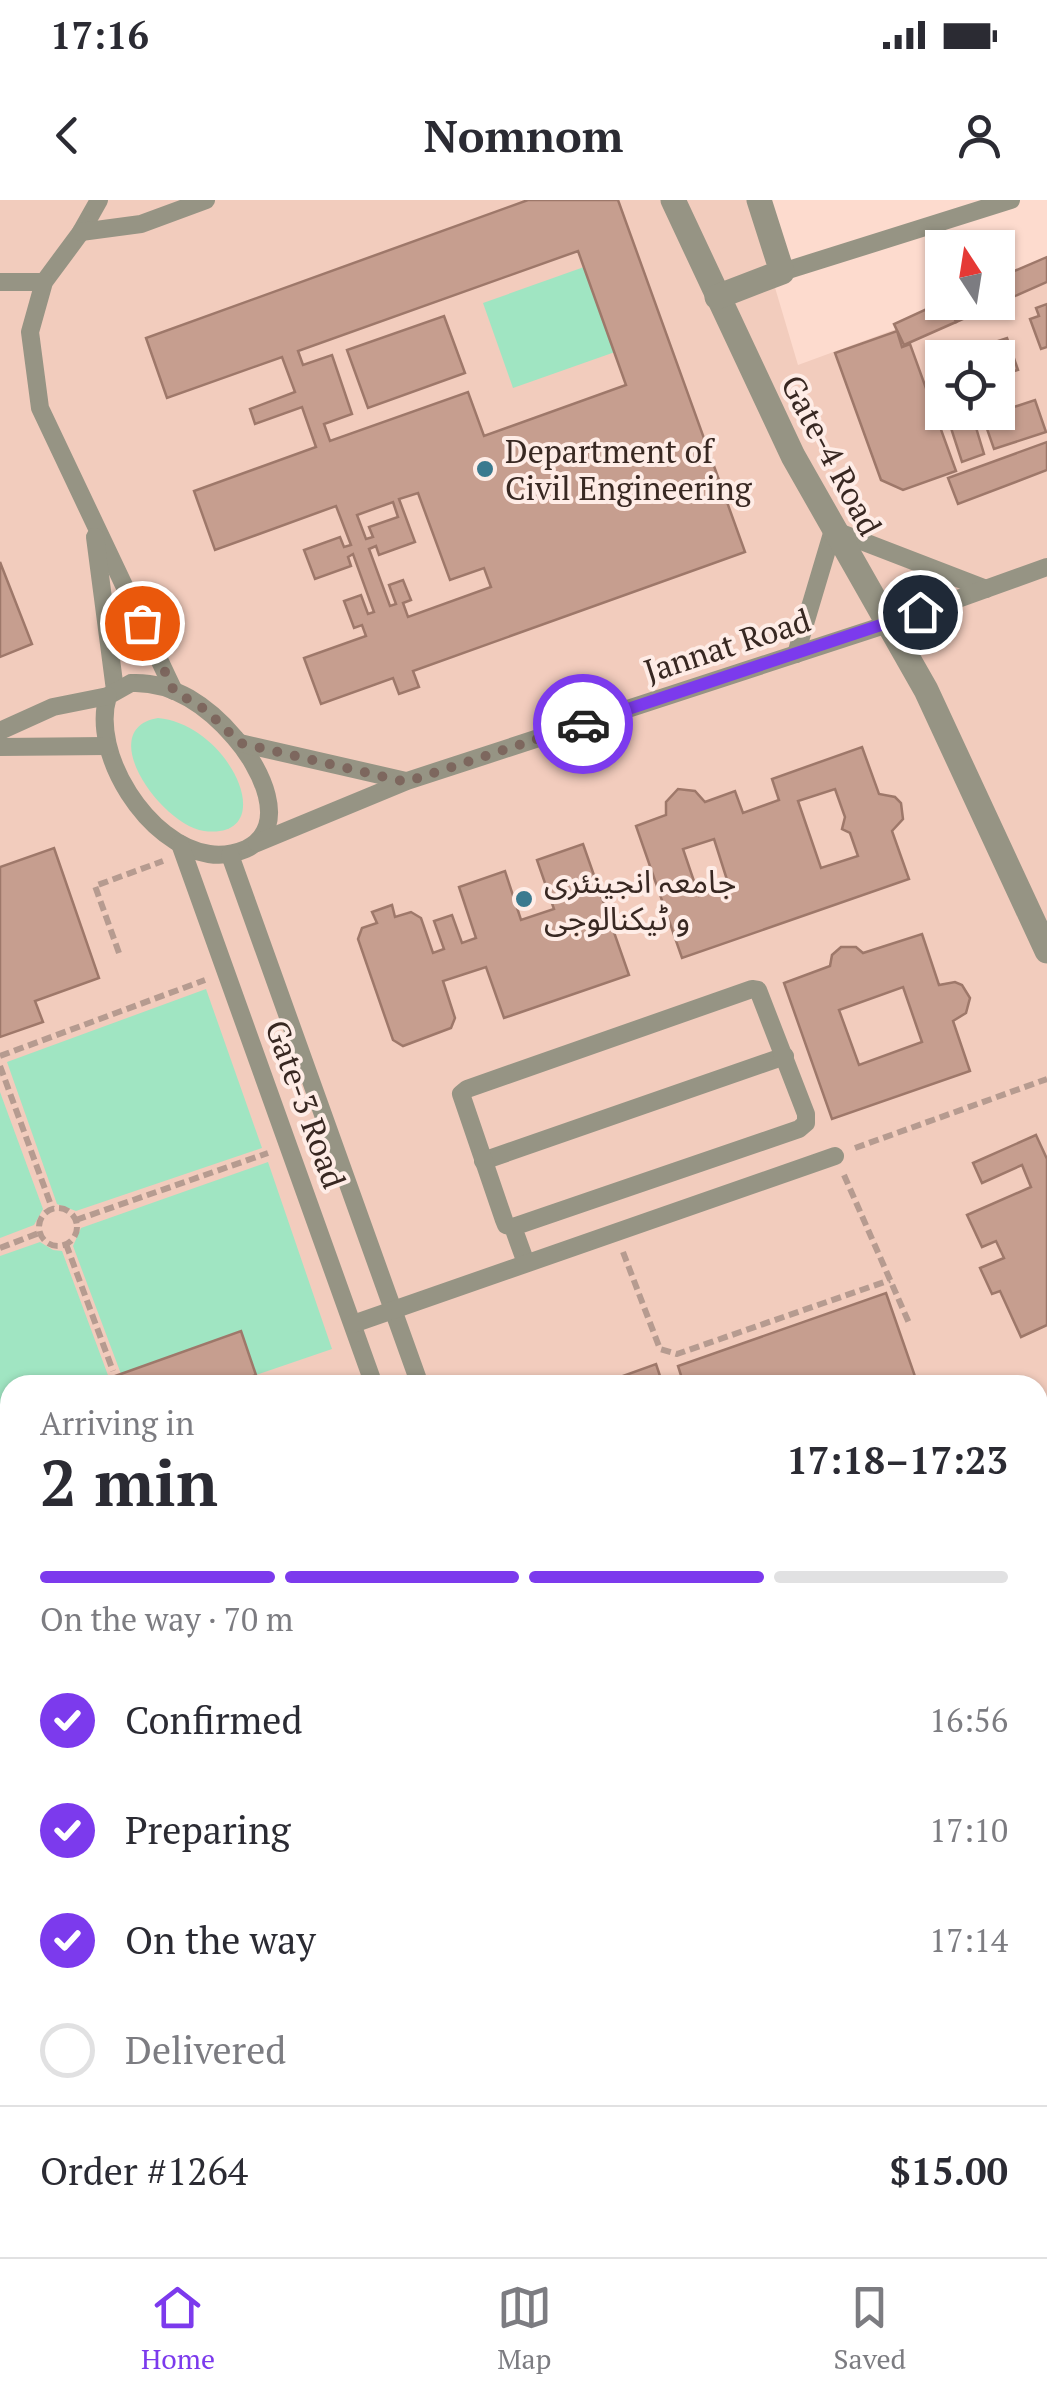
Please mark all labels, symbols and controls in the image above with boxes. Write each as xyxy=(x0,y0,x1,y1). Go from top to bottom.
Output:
text: 17:16 xyxy=(50,10,149,60)
text: Nomnom xyxy=(424,105,623,165)
icon: back xyxy=(40,108,95,163)
icon: person xyxy=(952,108,1007,163)
north arrow xyxy=(925,230,1015,320)
map controls xyxy=(925,230,1015,430)
button: locate xyxy=(925,340,1015,430)
street label: Gate-4 Road xyxy=(772,367,892,543)
place label: Department of Civil Engineering xyxy=(505,430,753,509)
marker: Department of Civil Engineering xyxy=(474,458,496,480)
pin xyxy=(878,570,963,655)
pin xyxy=(100,581,185,666)
icon: home xyxy=(893,585,948,640)
icon: bag xyxy=(115,596,170,651)
street label: Jannat Road xyxy=(639,598,816,692)
courier xyxy=(533,674,633,774)
icon: car xyxy=(556,697,611,752)
place label: جامعہ انجینئری و ٹیکنالوجی xyxy=(544,860,736,939)
marker: جامعہ انجینئری و ٹیکنالوجی xyxy=(513,888,535,910)
street label: Gate-3 Road xyxy=(256,1014,356,1194)
text: Arriving in xyxy=(40,1402,194,1444)
text: 17:18–17:23 xyxy=(786,1435,1008,1485)
text: 2 min xyxy=(40,1438,218,1525)
text: On the way · 70 m xyxy=(40,1598,293,1640)
icon: check xyxy=(40,1693,95,1748)
text: Confirmed xyxy=(125,1695,303,1745)
text: 16:56 xyxy=(929,1699,1008,1741)
icon: check xyxy=(40,1803,95,1858)
text: Preparing xyxy=(125,1805,291,1855)
text: 17:10 xyxy=(929,1809,1008,1851)
icon: check xyxy=(40,1913,95,1968)
text: On the way xyxy=(125,1915,316,1965)
text: 17:14 xyxy=(929,1919,1008,1961)
text: Delivered xyxy=(125,2025,286,2075)
text: Order #1264 xyxy=(40,2146,248,2196)
text: $15.00 xyxy=(889,2146,1008,2196)
tab: Home xyxy=(141,2280,215,2377)
tab: Map xyxy=(497,2280,552,2377)
tab: Saved xyxy=(834,2280,906,2377)

